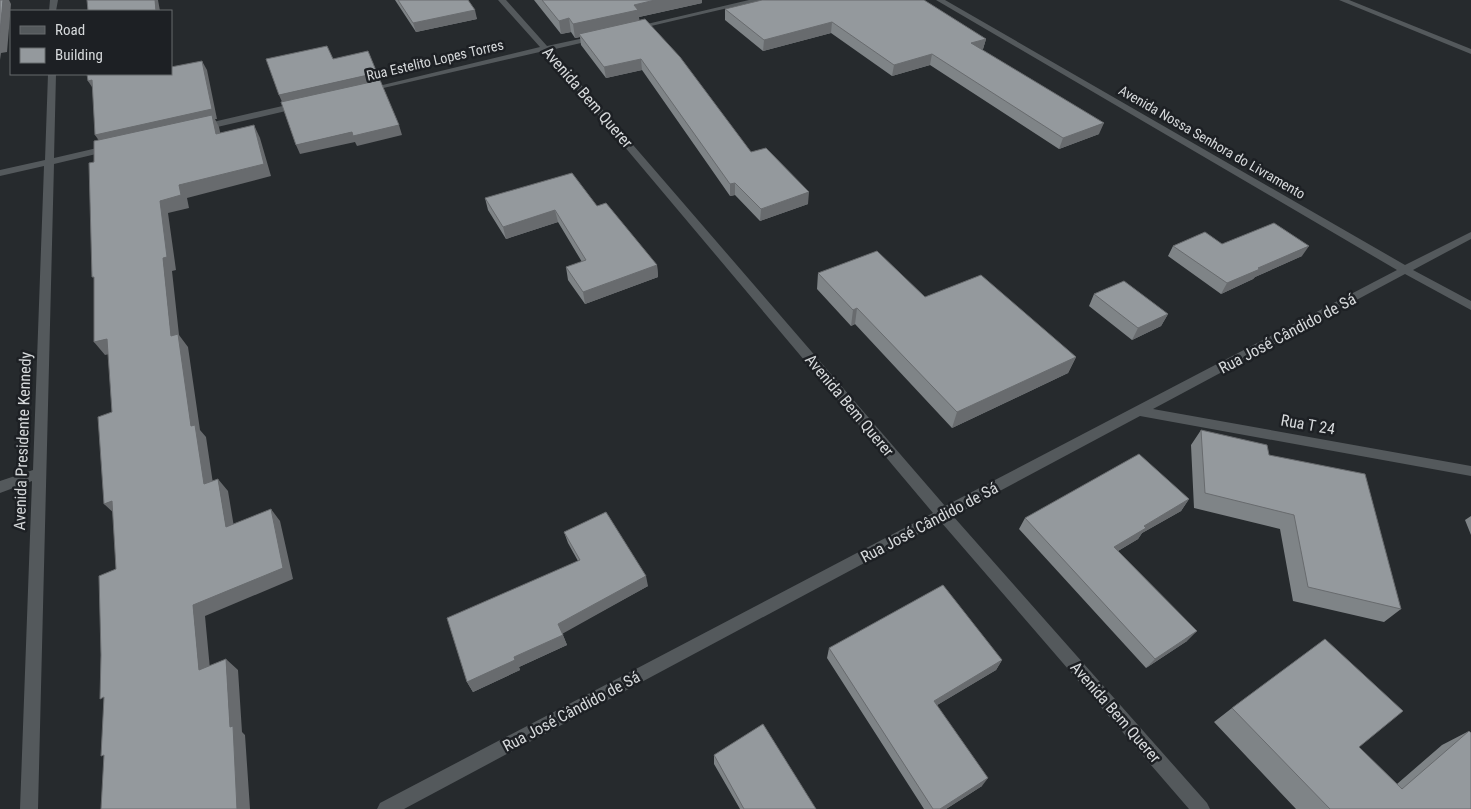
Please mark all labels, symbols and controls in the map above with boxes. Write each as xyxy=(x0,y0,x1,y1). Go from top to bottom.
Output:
legend xyxy=(10,10,172,75)
text: Road xyxy=(55,21,85,39)
street label: Rua Estelito Lopes Torres xyxy=(365,36,505,84)
street label: Avenida Bem Querer xyxy=(539,43,637,152)
text: Building xyxy=(55,46,103,64)
street label: Avenida Nossa Senhora do Livramento xyxy=(1116,82,1308,202)
street label: Rua José Cândido de Sá xyxy=(1215,289,1359,378)
street label: Avenida Bem Querer xyxy=(801,350,898,460)
street label: Avenida Presidente Kennedy xyxy=(10,351,35,531)
street label: Rua T 24 xyxy=(1279,410,1337,439)
street label: Rua José Cândido de Sá xyxy=(857,478,1001,567)
street label: Avenida Bem Querer xyxy=(1067,658,1165,767)
street label: Rua José Cândido de Sá xyxy=(499,667,643,756)

